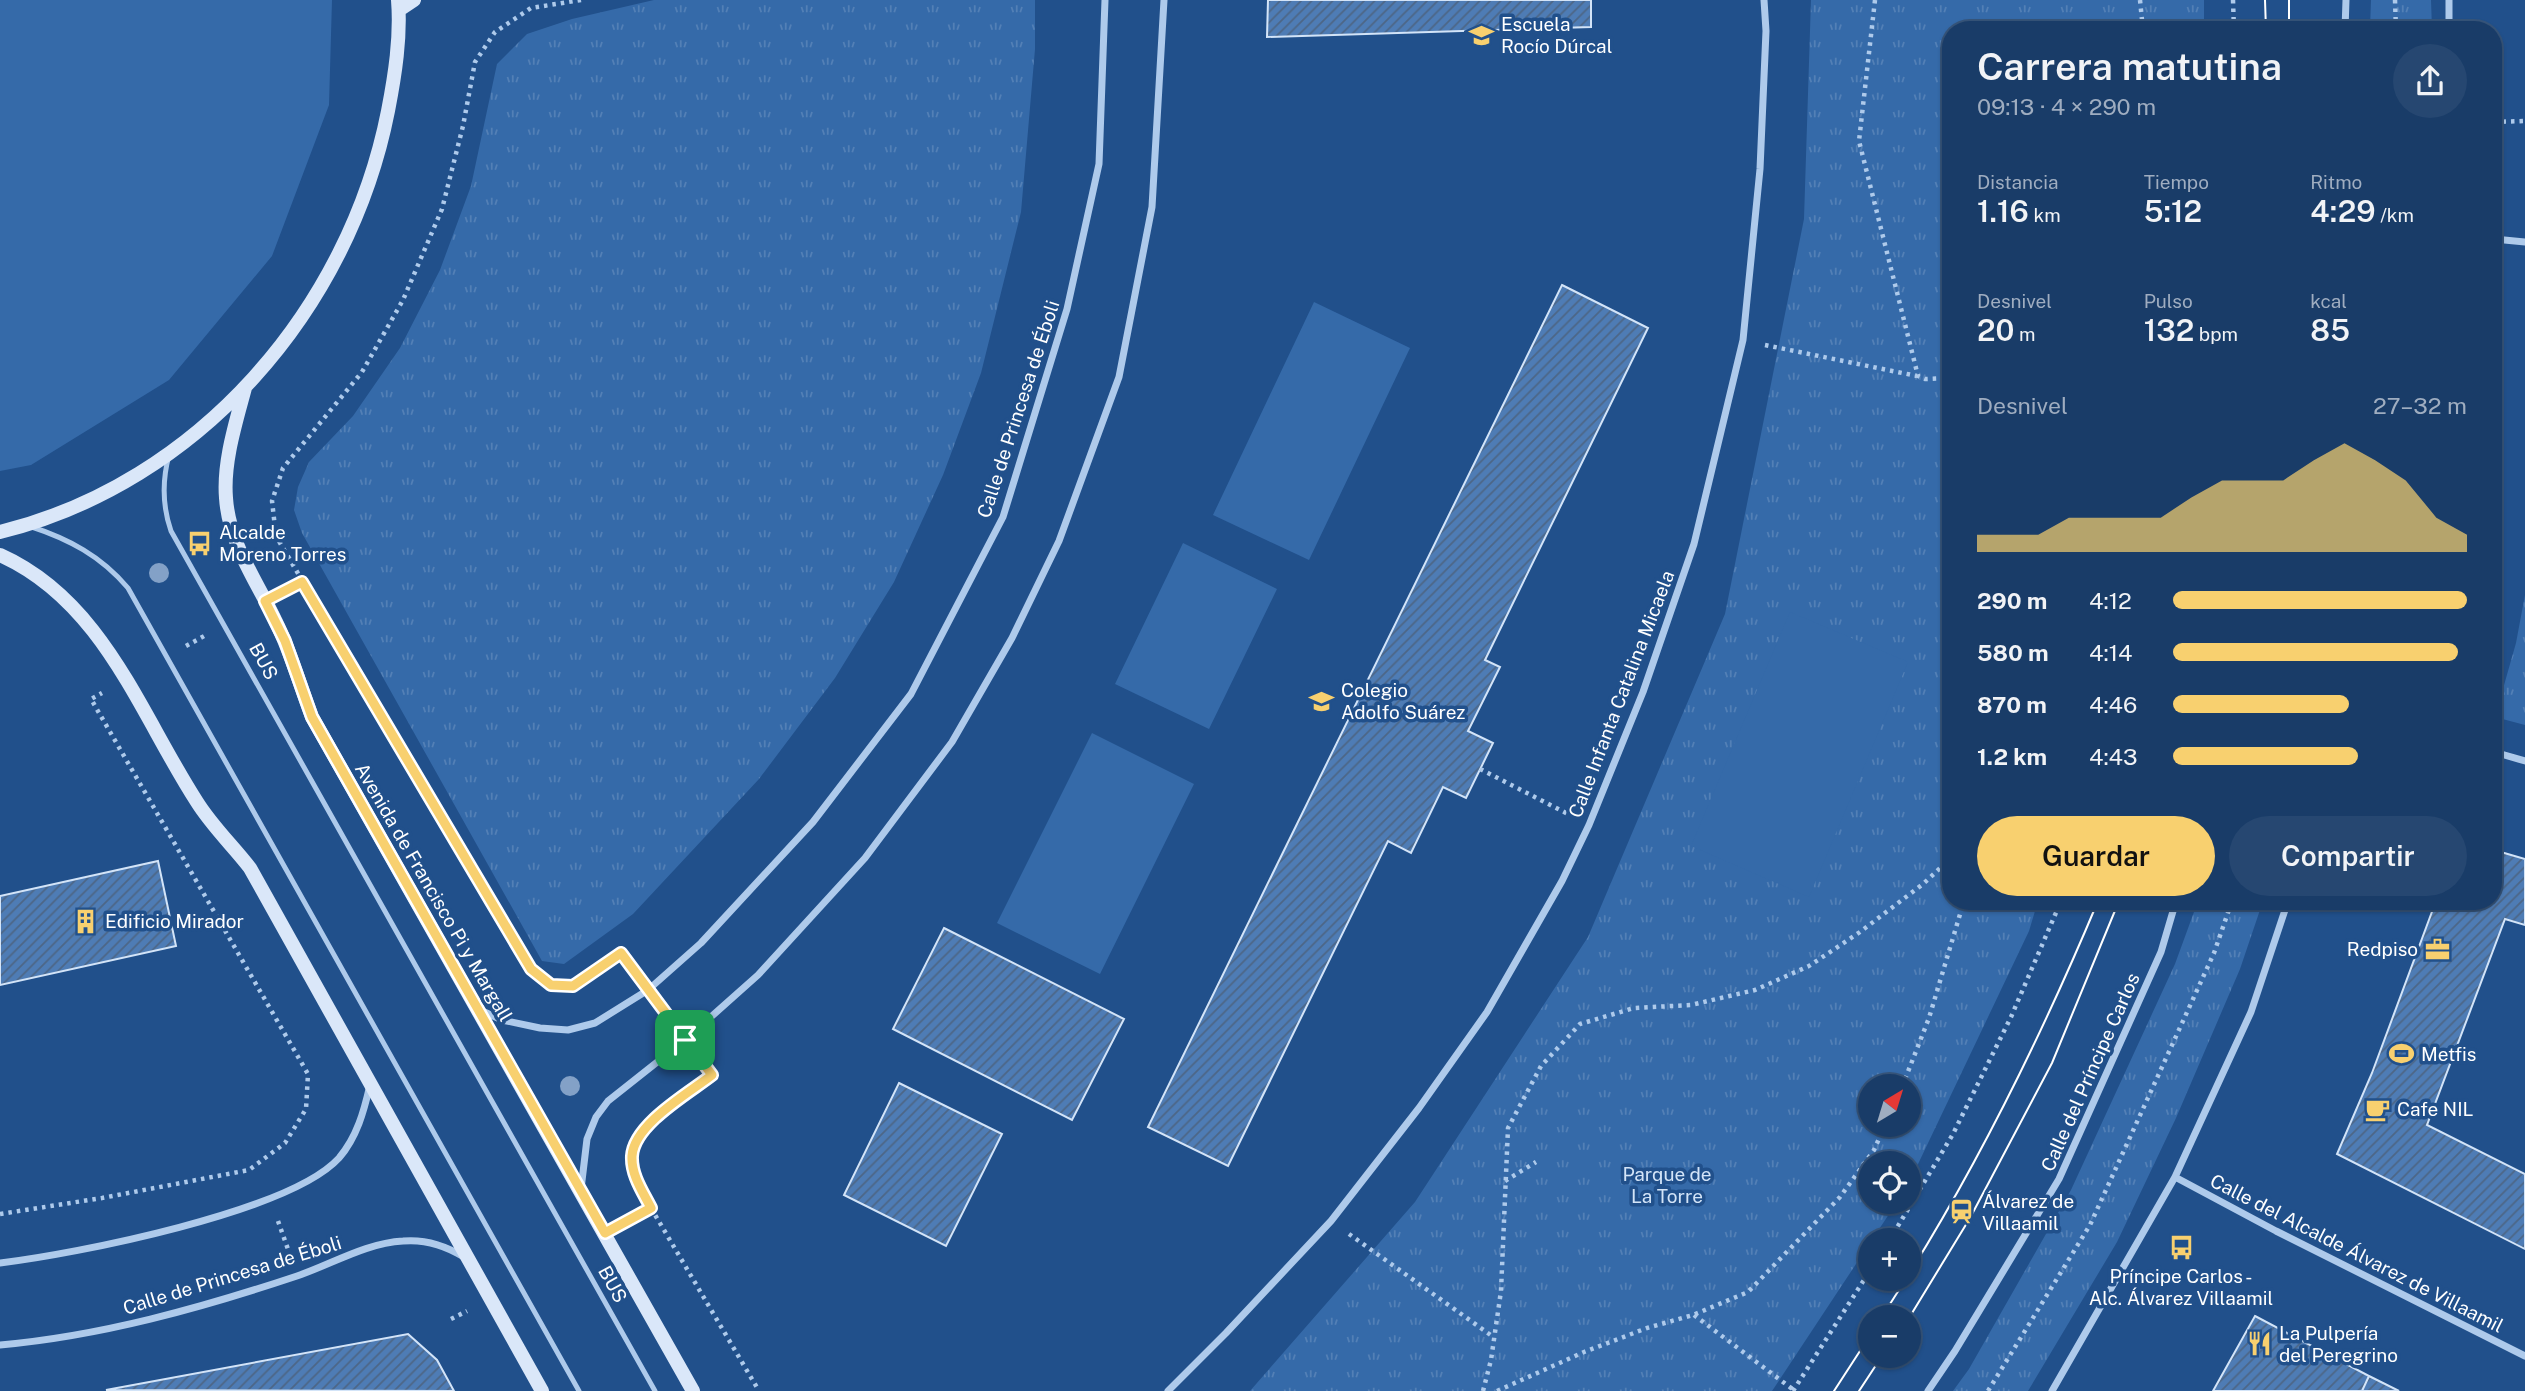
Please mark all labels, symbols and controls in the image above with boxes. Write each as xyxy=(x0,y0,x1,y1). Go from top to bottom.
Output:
place label: Escuela Rocío Dúrcal xyxy=(1501,13,1612,57)
school or university icon: Escuela Rocío Dúrcal xyxy=(1467,21,1495,49)
text: Carrera matutina xyxy=(1977,44,2282,89)
button: share xyxy=(2393,44,2467,118)
text: 09:13 · 4 × 290 m xyxy=(1977,93,2156,120)
text: Distancia xyxy=(1977,171,2059,193)
text: Tiempo xyxy=(2144,171,2209,193)
text: Ritmo xyxy=(2310,171,2362,193)
text: 1.16 xyxy=(1977,193,2029,229)
text: 5:12 xyxy=(2144,193,2202,229)
text: 4:29 xyxy=(2310,193,2376,229)
text: km xyxy=(2029,204,2061,226)
text: /km xyxy=(2376,204,2414,226)
text: Desnivel xyxy=(1977,290,2052,312)
text: Pulso xyxy=(2144,290,2193,312)
text: kcal xyxy=(2310,290,2347,312)
street label: Calle de Princesa de Éboli xyxy=(972,298,1064,520)
text: 20 xyxy=(1977,312,2014,348)
text: 132 xyxy=(2144,312,2194,348)
text: 85 xyxy=(2310,312,2350,348)
text: m xyxy=(2014,323,2035,345)
text: bpm xyxy=(2194,323,2238,345)
text: Desnivel xyxy=(1977,392,2068,419)
text: 27–32 m xyxy=(2373,392,2467,419)
place label: Alcalde Moreno Torres xyxy=(219,521,346,565)
bus stop icon: Alcalde Moreno Torres xyxy=(185,529,213,557)
street label: Calle Infanta Catalina Micaela xyxy=(1564,567,1678,821)
text: 290 m xyxy=(1977,587,2047,614)
text: 4:12 xyxy=(2089,587,2132,614)
street label: BUS xyxy=(245,639,283,683)
text: 580 m xyxy=(1977,639,2049,666)
text: 4:14 xyxy=(2089,639,2132,666)
place label: Colegio Adolfo Suárez xyxy=(1341,679,1465,723)
school or university icon: Colegio Adolfo Suárez xyxy=(1307,687,1335,715)
text: 870 m xyxy=(1977,691,2047,718)
text: 4:46 xyxy=(2089,691,2137,718)
text: 1.2 km xyxy=(1977,743,2047,770)
text: 4:43 xyxy=(2089,743,2137,770)
street label: Avenida de Francisco Pi y Margall xyxy=(351,759,517,1025)
button: Guardar xyxy=(1977,816,2215,896)
button: Compartir xyxy=(2229,816,2467,896)
building icon: Edificio Mirador xyxy=(71,907,99,935)
place label: Edificio Mirador xyxy=(105,910,244,932)
office icon: Redpiso xyxy=(2424,935,2452,963)
place label: Redpiso xyxy=(2347,938,2418,960)
street label: Calle del Príncipe Carlos xyxy=(2036,969,2144,1175)
pin xyxy=(655,1010,715,1070)
icon: arrive xyxy=(666,1021,704,1059)
sports icon: Metfis xyxy=(2387,1040,2415,1068)
place label: Metfis xyxy=(2421,1043,2476,1065)
north arrow xyxy=(1858,1074,1922,1138)
map controls xyxy=(1858,1074,1921,1368)
cafe icon: Cafe NIL xyxy=(2363,1095,2391,1123)
place label: Cafe NIL xyxy=(2397,1098,2474,1120)
button: locate xyxy=(1858,1151,1921,1214)
park label: Parque de La Torre xyxy=(1622,1163,1712,1207)
street label: Calle del Alcalde Álvarez de Villaamil xyxy=(2207,1169,2507,1337)
place label: Álvarez de Villaamil xyxy=(1982,1190,2074,1234)
station icon: Álvarez de Villaamil xyxy=(1948,1198,1976,1226)
button: + xyxy=(1858,1228,1921,1291)
street label: Calle de Princesa de Éboli xyxy=(120,1231,344,1319)
bus stop icon: Príncipe Carlos - Alc. Álvarez Villaamil xyxy=(2167,1234,2195,1262)
street label: BUS xyxy=(594,1262,632,1306)
place label: Príncipe Carlos - Alc. Álvarez Villaamil xyxy=(2089,1265,2273,1309)
button: − xyxy=(1858,1305,1921,1368)
place label: La Pulpería del Peregrino xyxy=(2279,1322,2398,1366)
restaurant icon: La Pulpería del Peregrino xyxy=(2245,1330,2273,1358)

